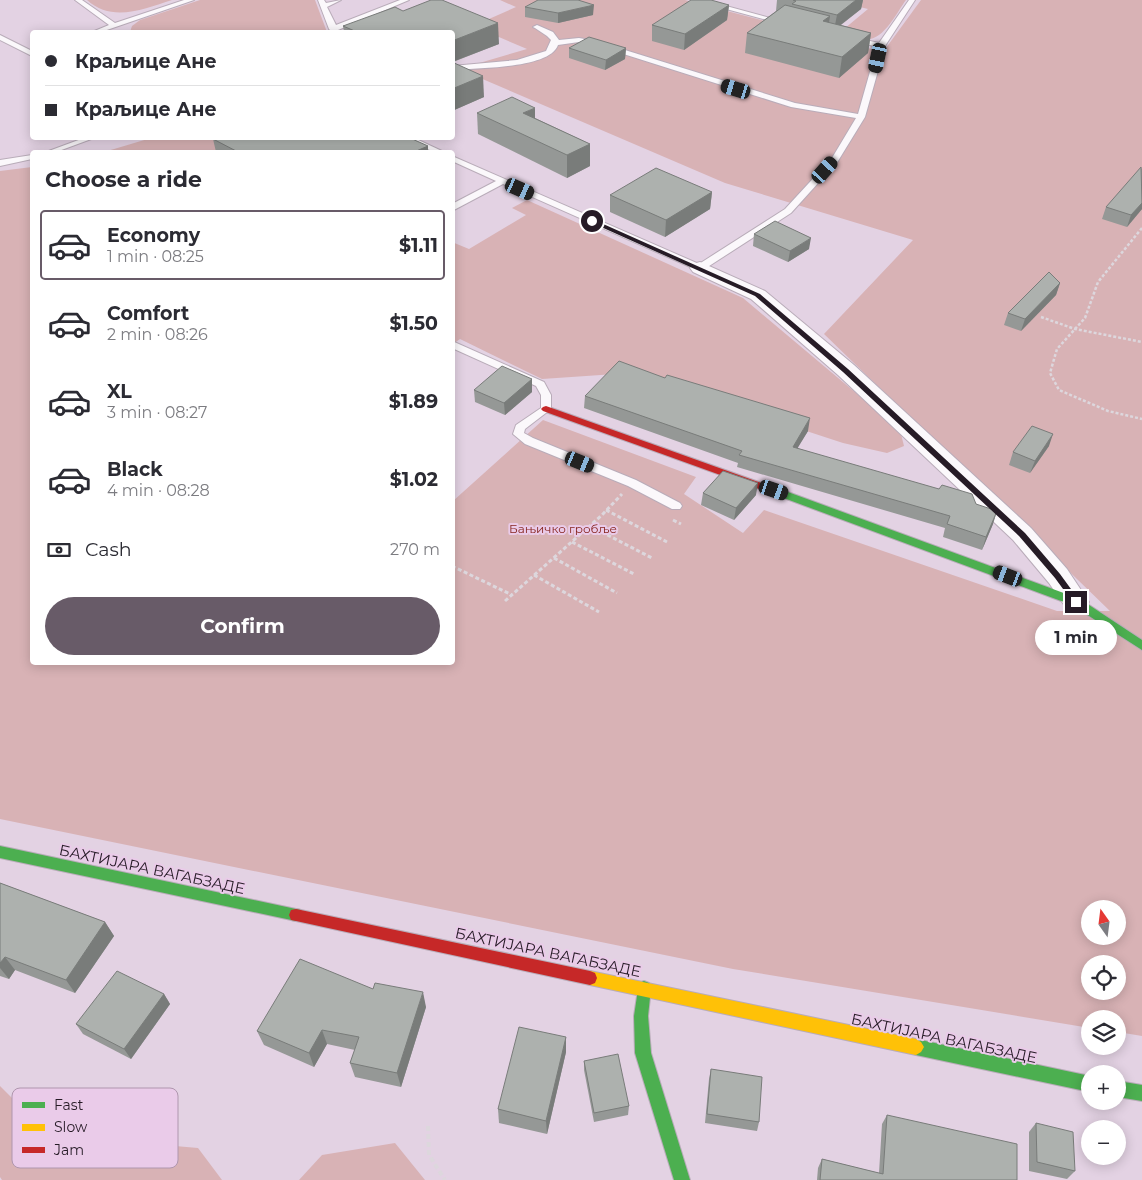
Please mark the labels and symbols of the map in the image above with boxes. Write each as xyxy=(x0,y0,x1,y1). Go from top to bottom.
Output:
car xyxy=(867,42,888,74)
car xyxy=(719,77,752,101)
car xyxy=(809,154,840,186)
car xyxy=(503,176,536,202)
route start xyxy=(581,210,603,232)
car xyxy=(563,449,596,475)
car xyxy=(757,478,790,502)
park label: Бањичко гробље xyxy=(509,521,617,536)
car xyxy=(991,564,1024,588)
route end xyxy=(1065,591,1087,613)
callout: 1 min xyxy=(1035,620,1117,654)
street label: БАХТИЈАРА ВАГАБЗАДЕ xyxy=(58,840,247,898)
north arrow xyxy=(1081,900,1126,945)
street label: БАХТИЈАРА ВАГАБЗАДЕ xyxy=(454,923,643,981)
street label: БАХТИЈАРА ВАГАБЗАДЕ xyxy=(850,1009,1039,1067)
legend xyxy=(12,1088,178,1168)
text: Fast xyxy=(54,1096,84,1114)
text: Slow xyxy=(54,1118,88,1136)
text: Jam xyxy=(53,1141,84,1159)

